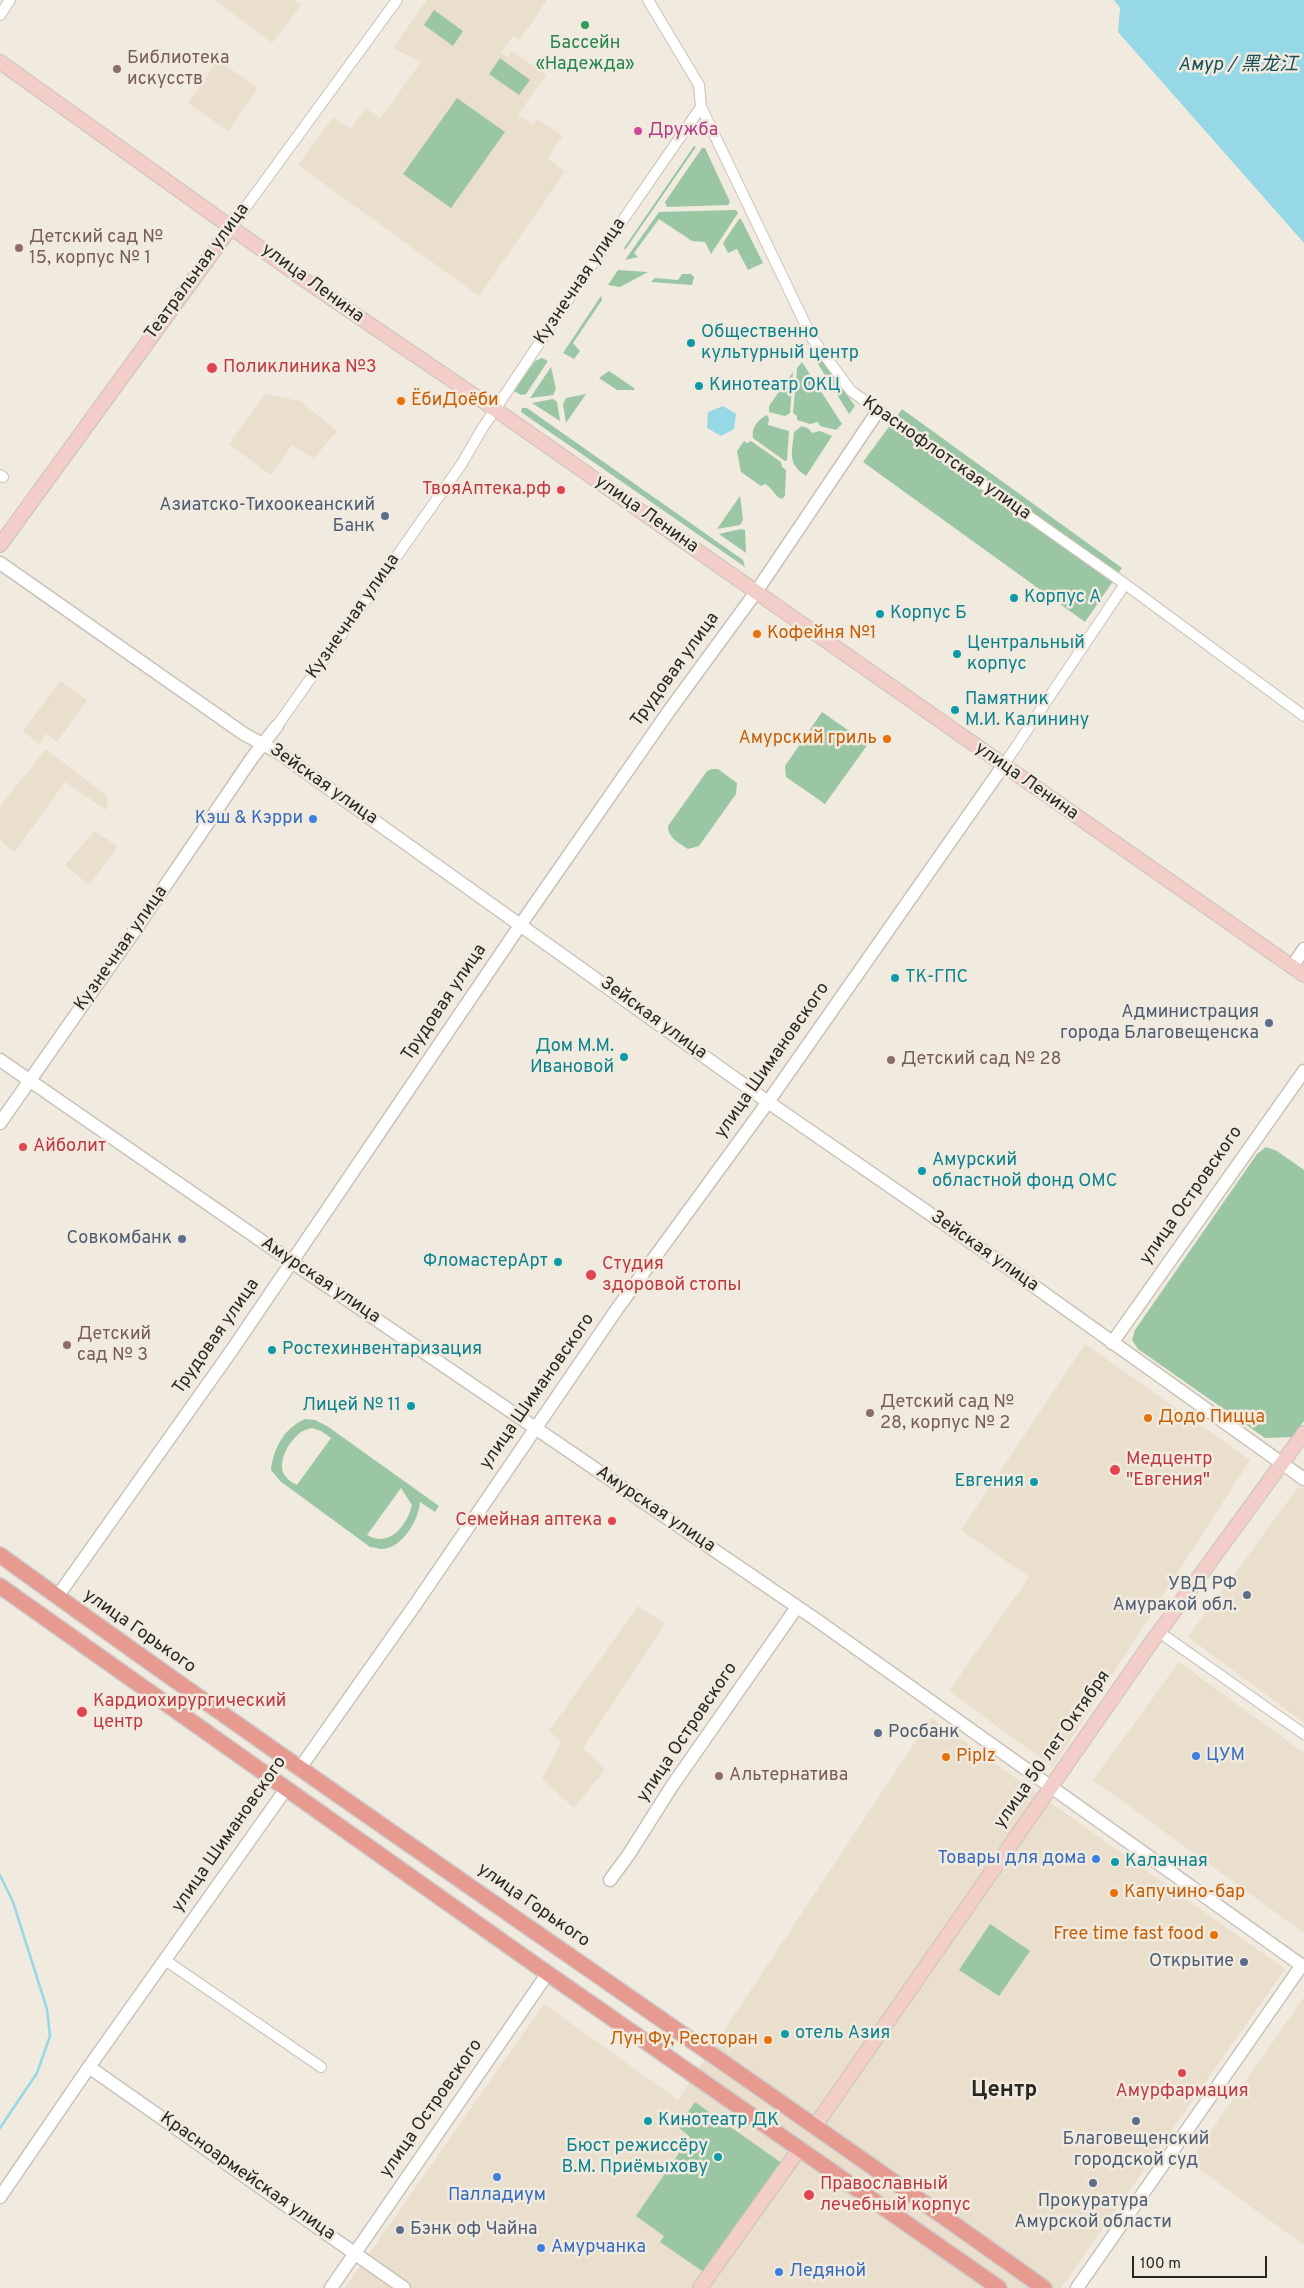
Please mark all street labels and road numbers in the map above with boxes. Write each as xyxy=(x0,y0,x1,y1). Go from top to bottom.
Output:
street label: Театральная улица xyxy=(141,200,255,344)
street label: Кузнечная улица xyxy=(531,215,631,349)
street label: улица Ленина xyxy=(257,240,367,328)
street label: Краснофлотская улица xyxy=(857,392,1035,526)
street label: улица Ленина xyxy=(590,471,702,559)
street label: Кузнечная улица xyxy=(303,550,405,684)
street label: Трудовая улица xyxy=(627,609,725,731)
street label: улица Ленина xyxy=(970,738,1082,826)
street label: Зейская улица xyxy=(265,740,381,830)
street label: Кузнечная улица xyxy=(71,882,173,1016)
street label: Трудовая улица xyxy=(398,941,492,1065)
street label: Зейская улица xyxy=(595,973,711,1065)
street label: улица Шимановского xyxy=(711,979,835,1143)
street label: улица Островского xyxy=(1136,1123,1248,1269)
street label: Зейская улица xyxy=(926,1207,1042,1297)
street label: Амурская улица xyxy=(256,1233,384,1329)
street label: Трудовая улица xyxy=(169,1275,265,1399)
street label: улица Шимановского xyxy=(476,1310,600,1474)
street label: Амурская улица xyxy=(591,1462,719,1558)
street label: улица Горького xyxy=(79,1585,199,1679)
street label: улица Островского xyxy=(633,1659,743,1807)
street label: улица 50 лет Октября xyxy=(990,1667,1116,1833)
street label: улица Шимановского xyxy=(168,1753,292,1917)
street label: улица Горького xyxy=(473,1859,593,1953)
street label: улица Островского xyxy=(376,2036,488,2182)
street label: Красноармейская улица xyxy=(155,2108,339,2246)

